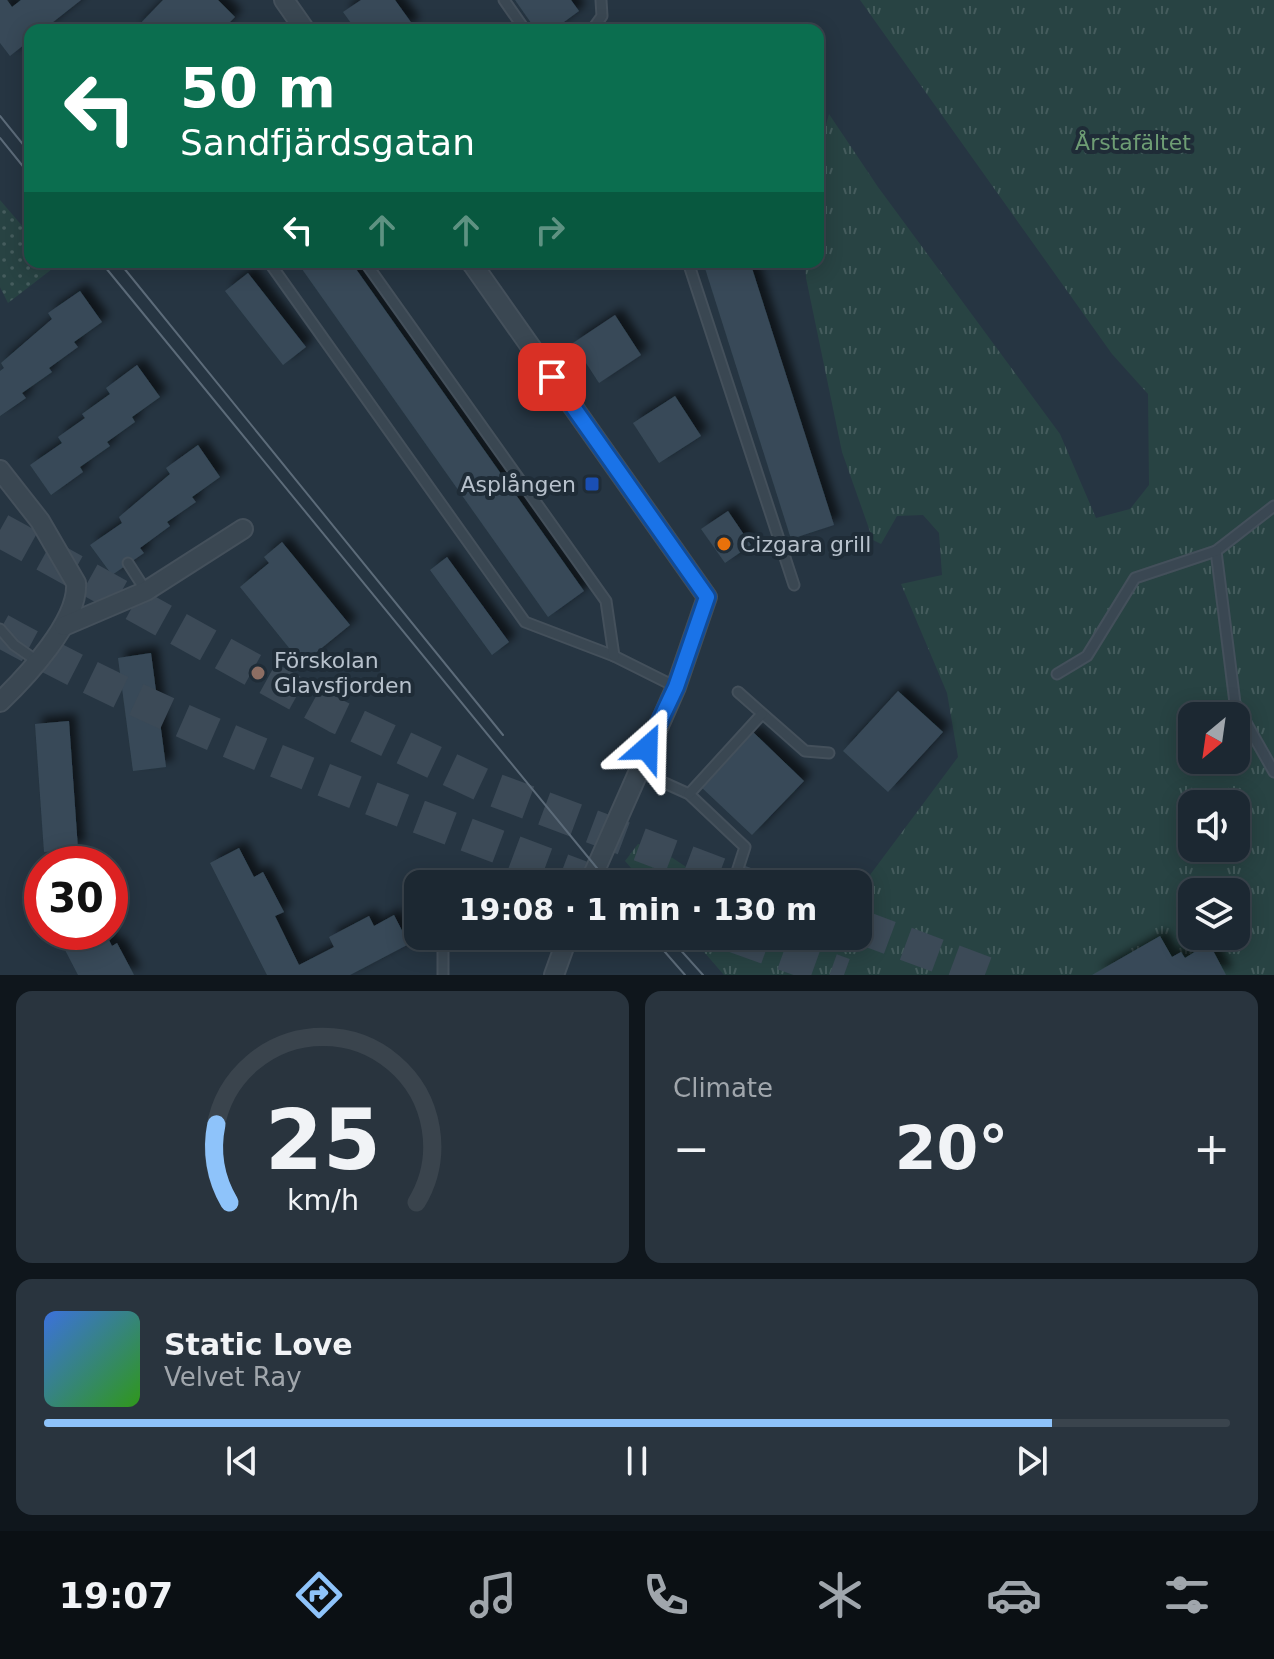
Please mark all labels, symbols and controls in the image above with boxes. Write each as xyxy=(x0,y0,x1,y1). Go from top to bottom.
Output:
text: 50 m xyxy=(180,55,336,120)
icon: left xyxy=(48,56,152,160)
text: Sandfjärdsgatan xyxy=(180,122,475,163)
park label: Årstafältet xyxy=(1075,129,1191,155)
icon: left xyxy=(276,208,320,252)
icon: ahead xyxy=(360,208,404,252)
icon: ahead xyxy=(444,208,488,252)
icon: right xyxy=(528,208,572,252)
pin xyxy=(518,343,586,411)
icon: arrive xyxy=(530,355,574,399)
place label: Asplången xyxy=(461,472,576,497)
marker: Asplången xyxy=(583,475,601,493)
place label: Cizgara grill xyxy=(740,532,871,557)
marker: Cizgara grill xyxy=(715,535,733,553)
place label: Förskolan Glavsfjorden xyxy=(274,648,413,698)
marker: Förskolan Glavsfjorden xyxy=(249,664,267,682)
north arrow xyxy=(1178,702,1250,774)
map controls xyxy=(1178,702,1250,950)
position arrow xyxy=(605,706,689,790)
button: sound xyxy=(1178,790,1250,862)
speed limit sign: 30 xyxy=(24,846,128,950)
button: layers xyxy=(1178,878,1250,950)
text: 19:08 · 1 min · 130 m xyxy=(459,892,817,927)
text: Climate xyxy=(673,1073,773,1103)
text: 25 xyxy=(265,1092,380,1189)
text: 20° xyxy=(895,1113,1008,1183)
text: − xyxy=(673,1123,710,1174)
text: + xyxy=(1193,1123,1230,1174)
text: km/h xyxy=(286,1183,359,1217)
text: Static Love xyxy=(164,1327,353,1362)
text: Velvet Ray xyxy=(164,1362,302,1392)
icon: previous xyxy=(220,1439,264,1483)
icon: pause xyxy=(615,1439,659,1483)
icon: next xyxy=(1010,1439,1054,1483)
icon: directions xyxy=(291,1567,347,1623)
icon: music xyxy=(465,1567,521,1623)
icon: phone xyxy=(638,1567,694,1623)
icon: climate xyxy=(812,1567,868,1623)
icon: car xyxy=(986,1567,1042,1623)
icon: filters xyxy=(1159,1567,1215,1623)
text: 19:07 xyxy=(59,1575,173,1616)

